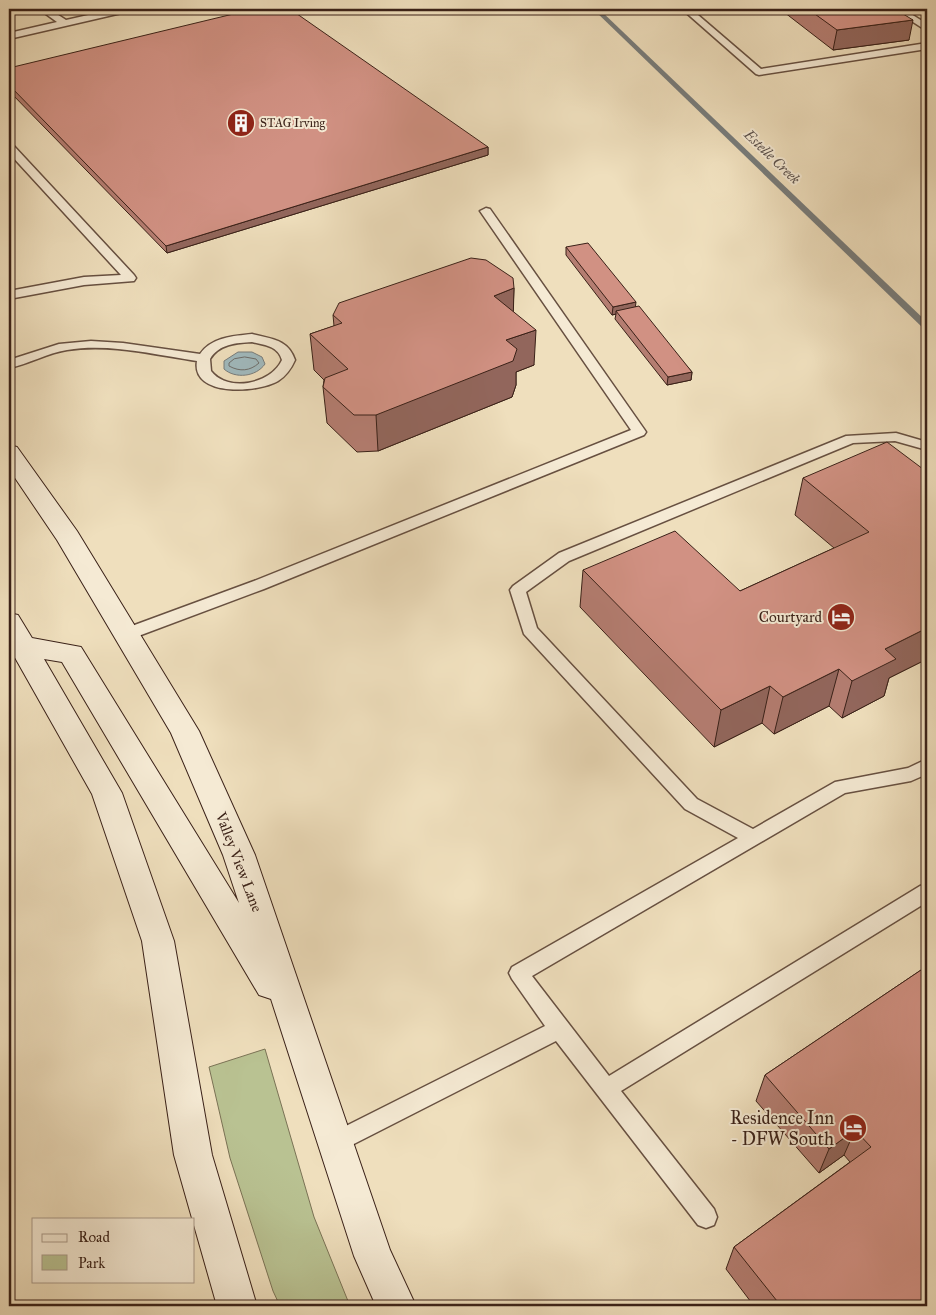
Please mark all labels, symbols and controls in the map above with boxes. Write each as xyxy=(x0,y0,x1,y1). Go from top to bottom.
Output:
building icon: STAG Irving xyxy=(226,108,256,138)
place label: STAG Irving xyxy=(260,116,325,131)
water label: Estelle Creek xyxy=(740,126,804,188)
hotel icon: Courtyard xyxy=(826,602,856,632)
place label: Courtyard xyxy=(759,608,822,626)
street label: Valley View Lane xyxy=(211,809,266,915)
place label: Residence Inn - DFW South xyxy=(730,1107,834,1150)
hotel icon: Residence Inn - DFW South xyxy=(838,1113,868,1143)
legend xyxy=(32,1218,195,1282)
text: Road xyxy=(78,1228,110,1246)
text: Park xyxy=(78,1254,105,1272)

